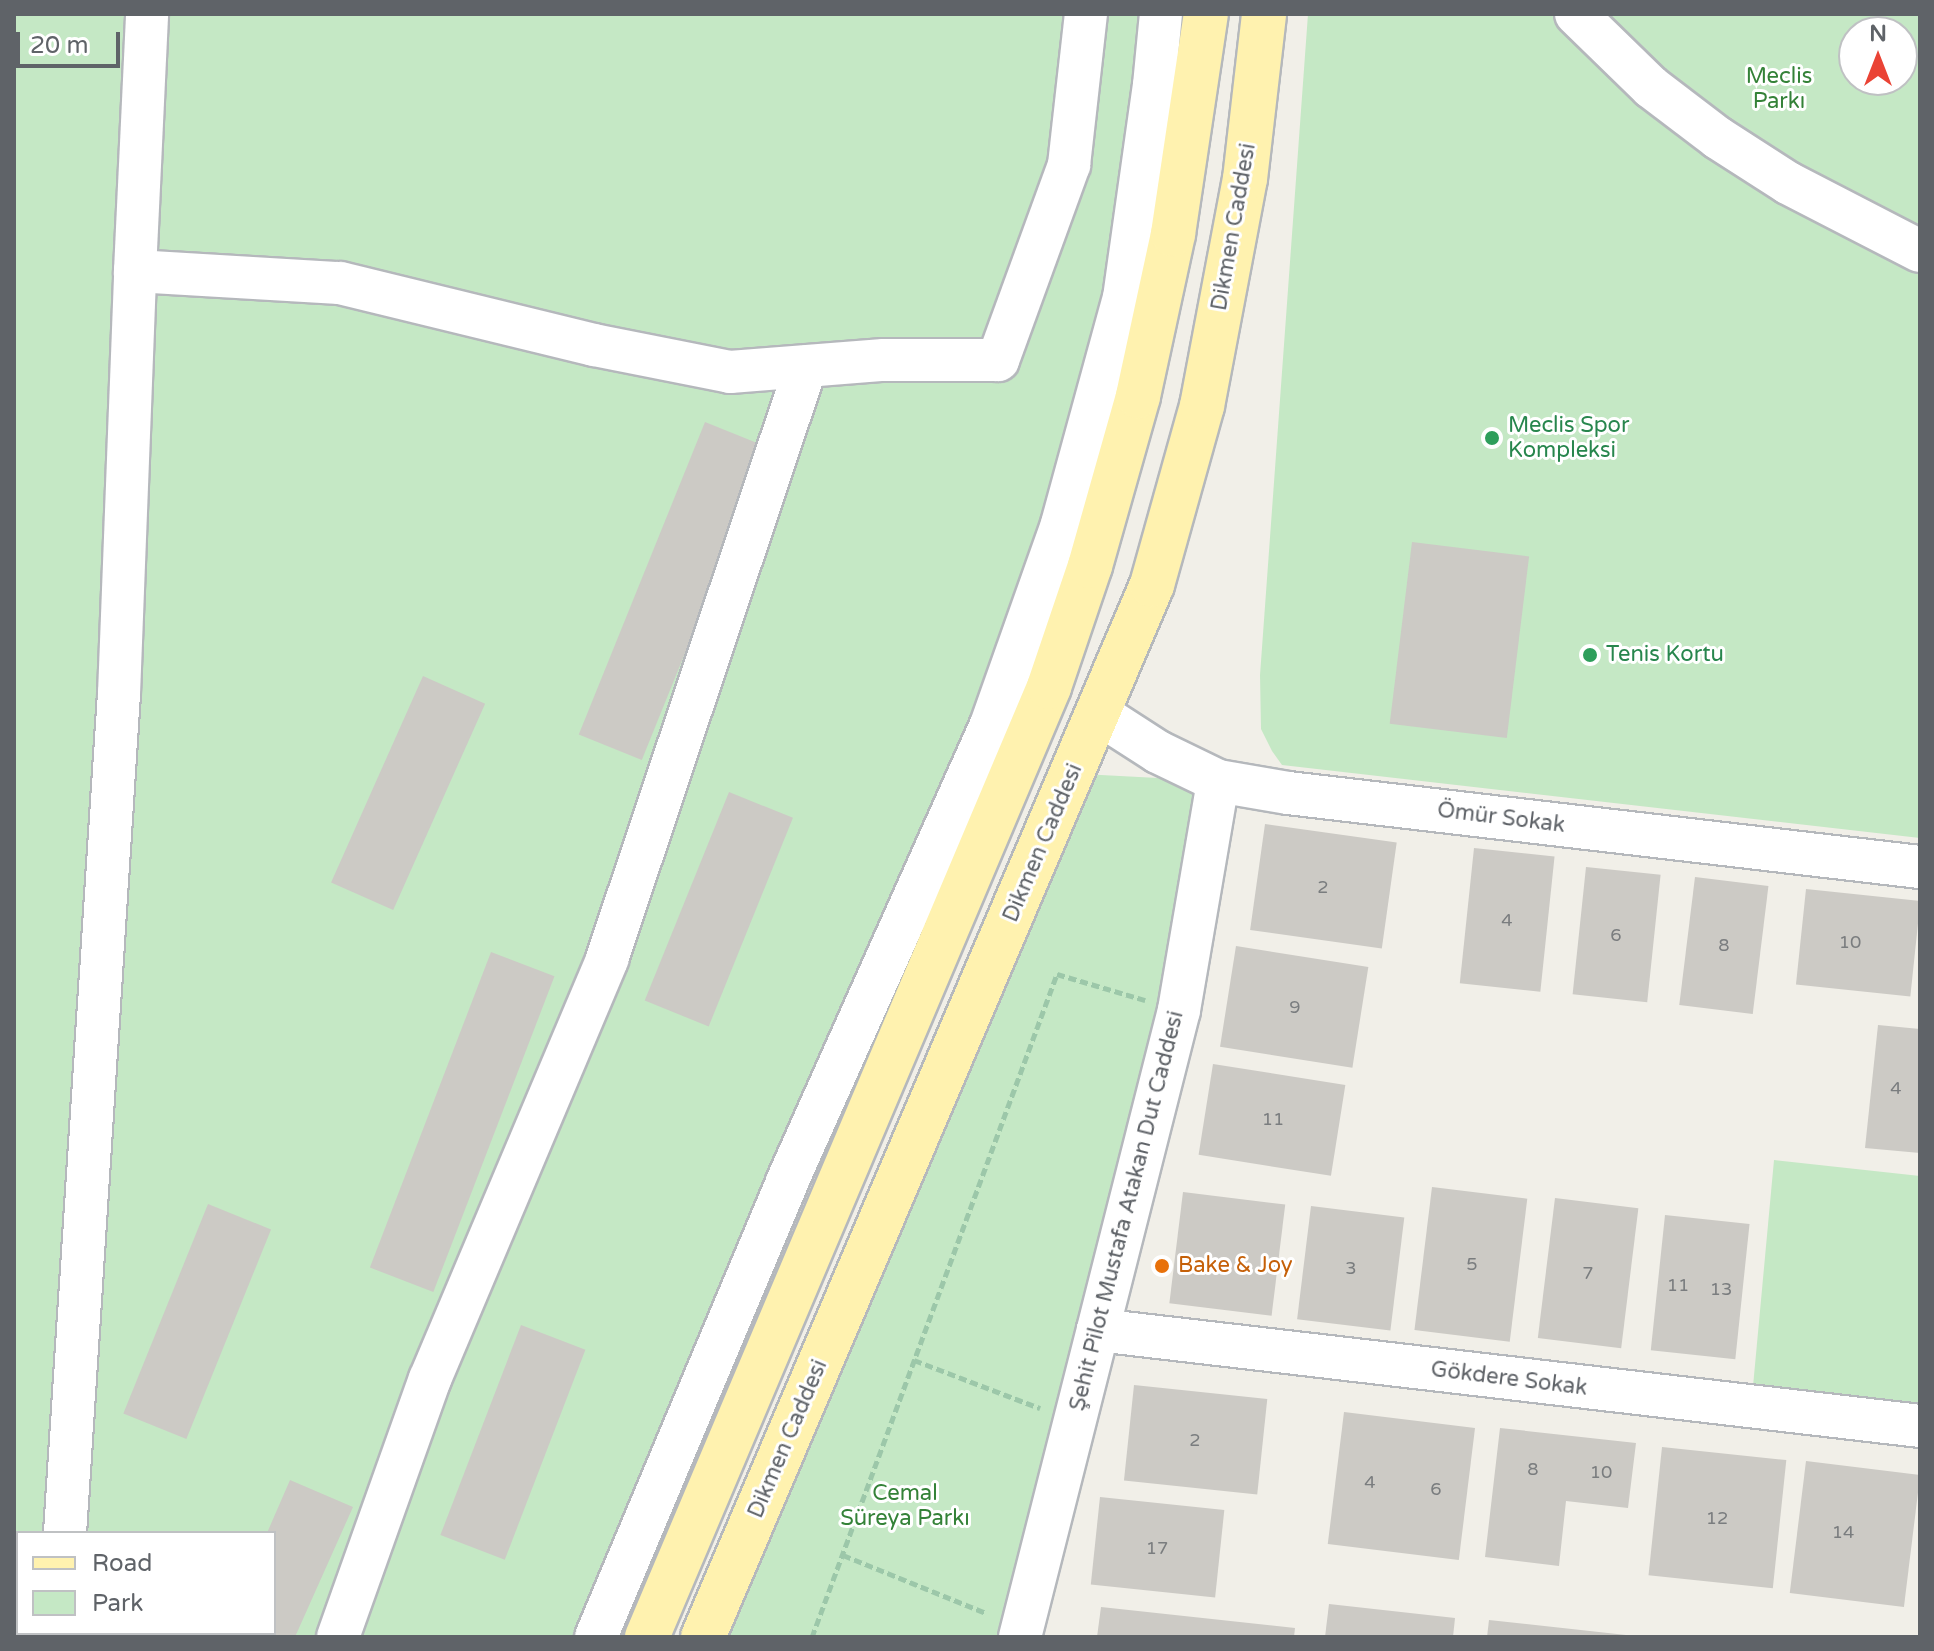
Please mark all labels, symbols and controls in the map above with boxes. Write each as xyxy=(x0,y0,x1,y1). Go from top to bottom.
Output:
scale bar xyxy=(20,16,124,66)
north arrow xyxy=(1838,16,1918,96)
text: N xyxy=(1869,21,1887,47)
text: 20 m xyxy=(30,31,88,60)
park label: Meclis Parkı xyxy=(1746,63,1812,114)
street label: Dikmen Caddesi xyxy=(1206,141,1262,313)
place label: Meclis Spor Kompleksi xyxy=(1508,412,1629,464)
marker: Meclis Spor Kompleksi xyxy=(1483,429,1501,447)
place label: Tenis Kortu xyxy=(1606,642,1724,668)
marker: Tenis Kortu xyxy=(1581,646,1599,664)
street label: Dikmen Caddesi xyxy=(998,760,1088,926)
street label: Ömür Sokak xyxy=(1436,797,1566,839)
house number: 2 xyxy=(1317,876,1329,898)
house number: 4 xyxy=(1501,909,1513,931)
house number: 6 xyxy=(1610,924,1622,946)
house number: 10 xyxy=(1839,931,1861,953)
house number: 8 xyxy=(1718,934,1730,956)
house number: 9 xyxy=(1289,996,1301,1018)
street label: Şehit Pilot Mustafa Atakan Dut Caddesi xyxy=(1064,1008,1190,1414)
house number: 4 xyxy=(1890,1077,1902,1099)
house number: 11 xyxy=(1262,1108,1284,1130)
place label: Bake & Joy xyxy=(1178,1253,1293,1279)
house number: 5 xyxy=(1466,1253,1478,1275)
marker: Bake & Joy xyxy=(1153,1257,1171,1275)
house number: 3 xyxy=(1345,1257,1357,1279)
house number: 7 xyxy=(1582,1262,1594,1284)
house number: 11 xyxy=(1667,1274,1689,1296)
house number: 13 xyxy=(1710,1278,1732,1300)
street label: Dikmen Caddesi xyxy=(743,1356,833,1522)
street label: Gökdere Sokak xyxy=(1429,1356,1589,1402)
house number: 2 xyxy=(1189,1429,1201,1451)
house number: 8 xyxy=(1527,1458,1539,1480)
house number: 10 xyxy=(1590,1461,1612,1483)
house number: 4 xyxy=(1364,1471,1376,1493)
house number: 6 xyxy=(1430,1478,1442,1500)
park label: Cemal Süreya Parkı xyxy=(840,1480,970,1532)
house number: 12 xyxy=(1706,1507,1728,1529)
house number: 14 xyxy=(1832,1521,1854,1543)
legend xyxy=(16,1531,276,1635)
house number: 17 xyxy=(1146,1537,1168,1559)
text: Road xyxy=(92,1549,152,1578)
text: Park xyxy=(92,1589,143,1618)

